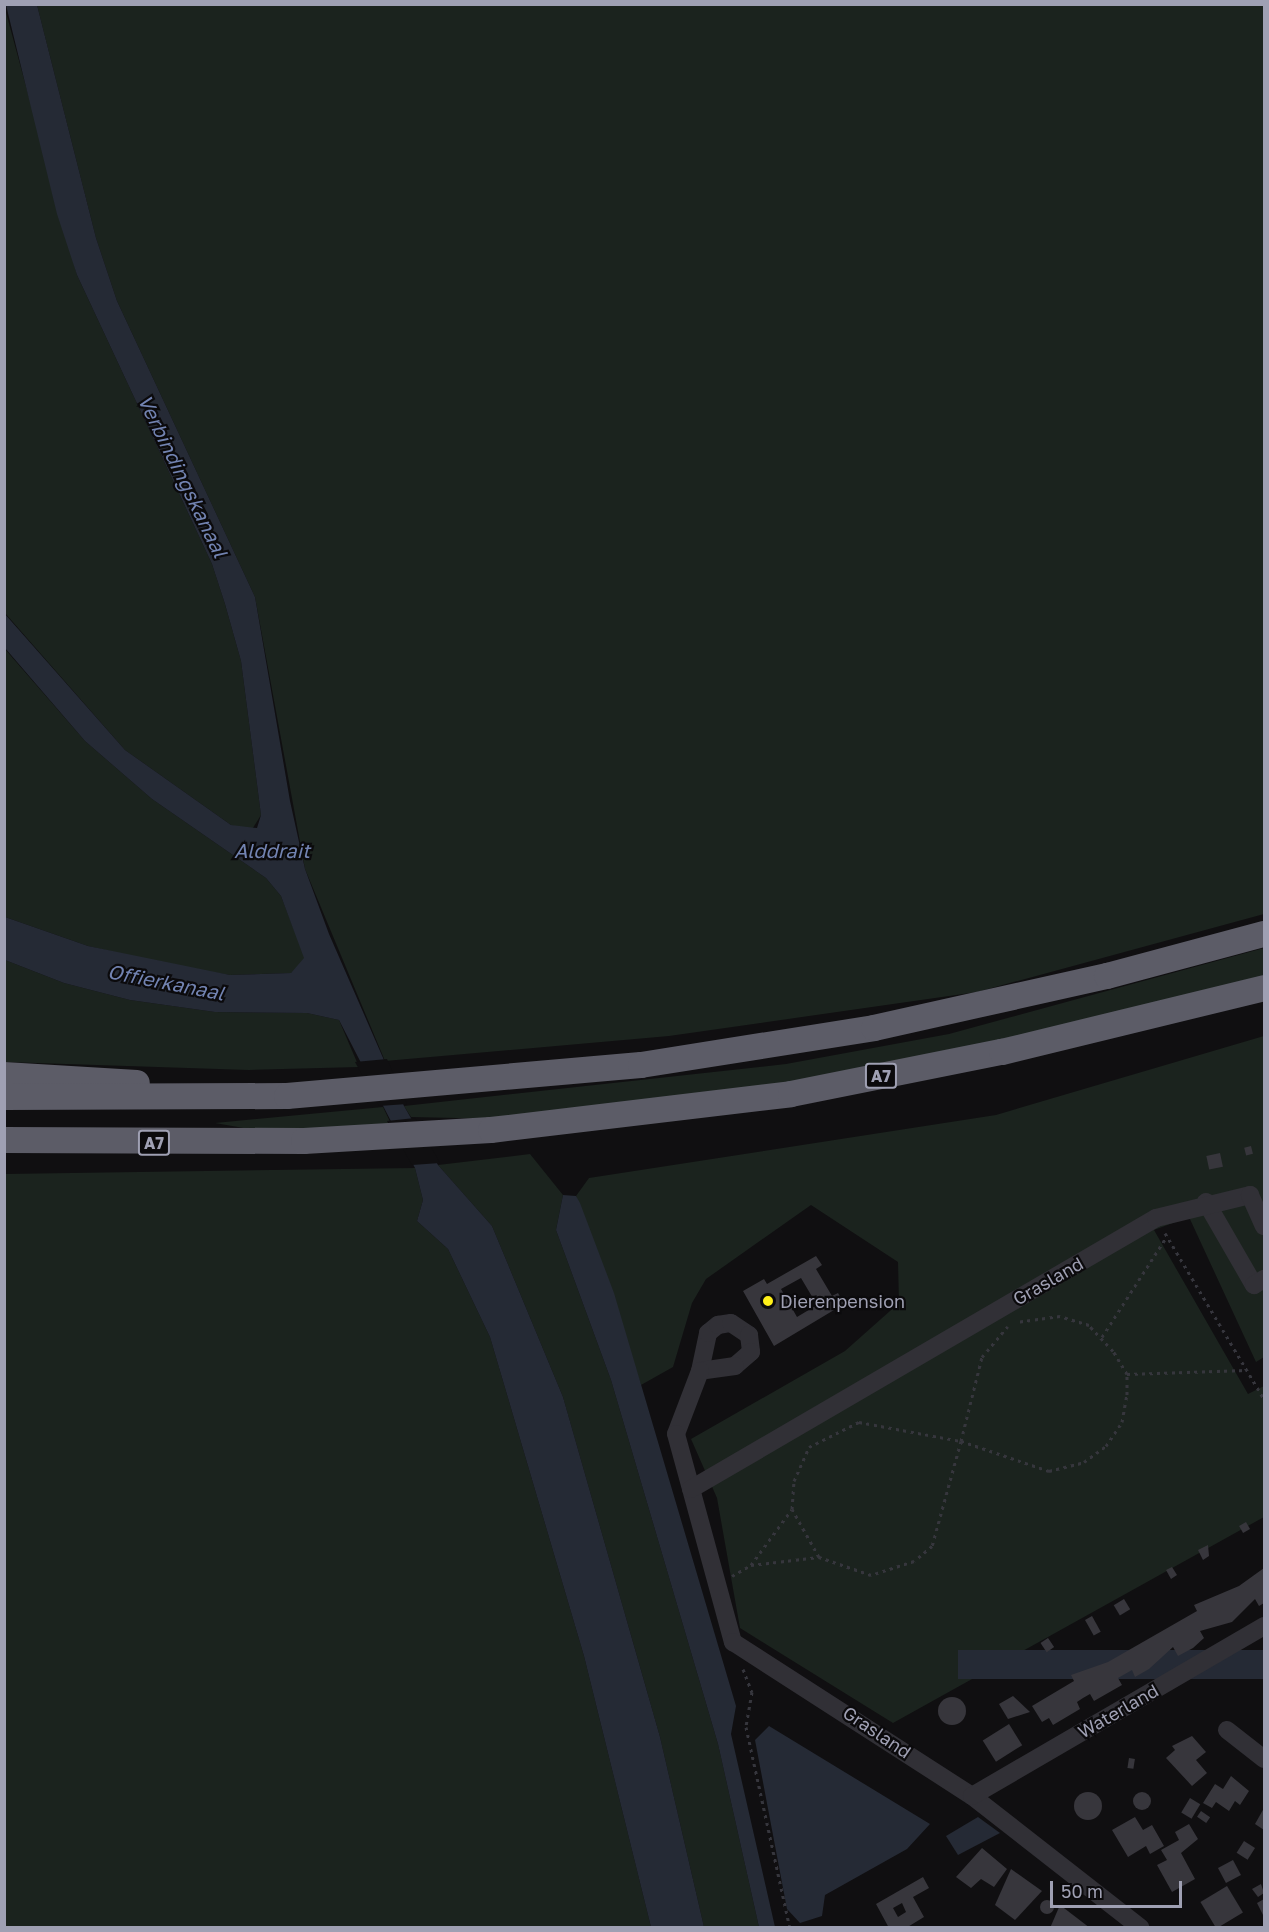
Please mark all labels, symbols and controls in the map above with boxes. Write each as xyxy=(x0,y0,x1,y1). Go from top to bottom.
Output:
water label: Verbindingskanaal xyxy=(133,391,233,561)
water label: Alddrait xyxy=(234,838,310,862)
water label: Offierkanaal xyxy=(106,959,226,1005)
road number: A7 xyxy=(864,1063,898,1089)
road number: A7 xyxy=(138,1130,170,1156)
street label: Grasland xyxy=(1009,1252,1087,1310)
place label: Dierenpension xyxy=(780,1290,905,1312)
marker: Dierenpension xyxy=(761,1294,775,1308)
street label: Waterland xyxy=(1074,1679,1162,1743)
street label: Grasland xyxy=(839,1701,915,1763)
scale bar xyxy=(1053,1869,1185,1907)
text: 50 m xyxy=(1061,1880,1103,1902)

